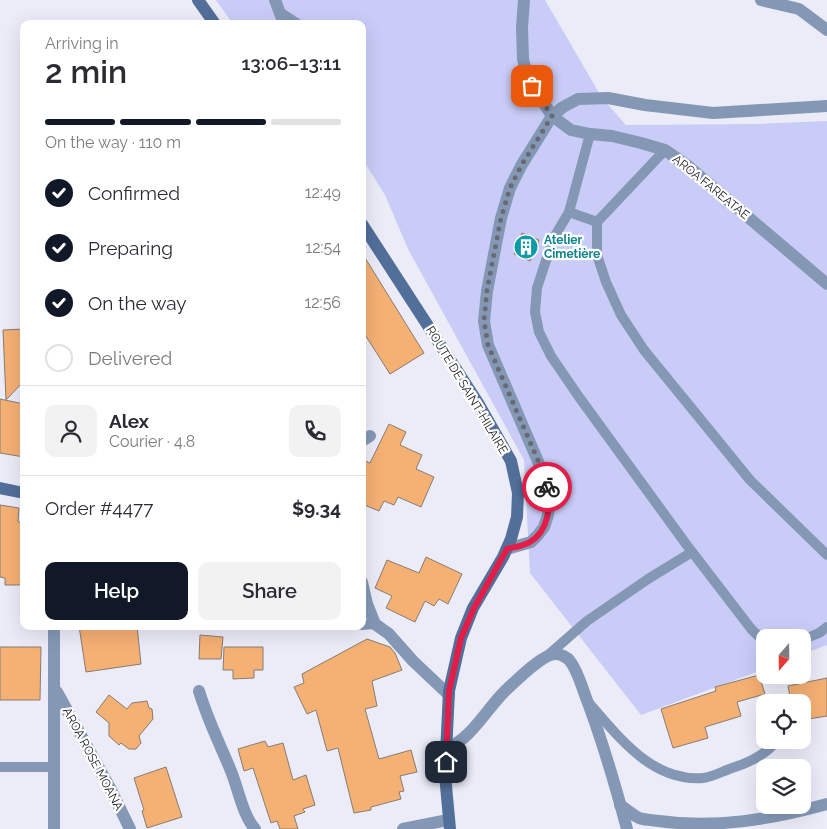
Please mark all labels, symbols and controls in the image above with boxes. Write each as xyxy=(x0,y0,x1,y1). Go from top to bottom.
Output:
text: Arriving in xyxy=(45,34,119,53)
text: 13:06–13:11 xyxy=(241,52,341,74)
text: 2 min xyxy=(45,53,127,90)
pin xyxy=(511,65,553,107)
icon: bag xyxy=(518,72,546,100)
text: On the way · 110 m xyxy=(45,133,181,152)
street label: AROA FAREATAE xyxy=(670,152,752,222)
icon: check xyxy=(45,179,73,207)
text: Confirmed xyxy=(88,182,180,204)
text: 12:49 xyxy=(305,183,341,202)
place label: Atelier Cimetière xyxy=(544,233,600,261)
icon: check xyxy=(45,234,73,262)
building icon: Atelier Cimetière xyxy=(513,234,539,260)
text: Preparing xyxy=(88,237,173,259)
text: 12:54 xyxy=(305,238,341,257)
icon: check xyxy=(45,289,73,317)
text: On the way xyxy=(88,292,187,314)
text: 12:56 xyxy=(304,293,341,312)
street label: ROUTE DE SAINT-HILAIRE xyxy=(423,324,511,456)
text: Delivered xyxy=(88,347,172,369)
button: person xyxy=(45,405,97,457)
button: phone xyxy=(289,405,341,457)
text: Alex xyxy=(109,410,149,432)
text: Courier · 4.8 xyxy=(109,432,195,451)
courier xyxy=(522,462,572,512)
icon: bike xyxy=(533,473,561,501)
text: Order #4477 xyxy=(45,497,153,519)
text: $9.34 xyxy=(292,497,341,519)
button: Help xyxy=(45,562,188,620)
button: Share xyxy=(198,562,341,620)
north arrow xyxy=(756,629,811,684)
map controls xyxy=(756,629,811,814)
button: locate xyxy=(756,694,811,749)
street label: AROA ROSE MOANA xyxy=(60,705,126,813)
pin xyxy=(425,741,467,783)
icon: home xyxy=(432,748,460,776)
button: layers xyxy=(756,759,811,814)

